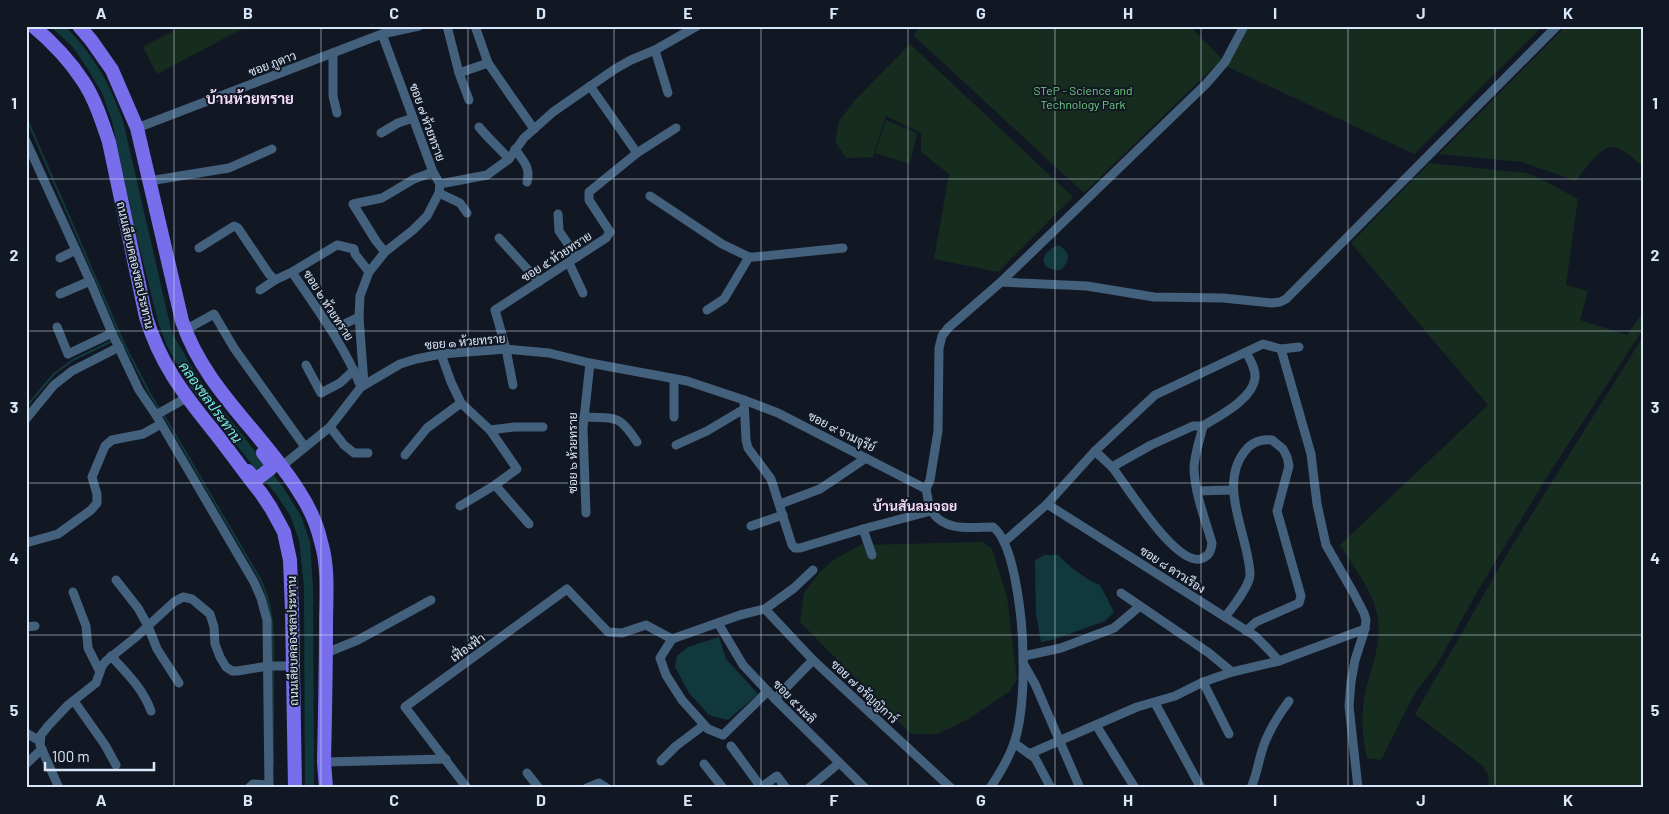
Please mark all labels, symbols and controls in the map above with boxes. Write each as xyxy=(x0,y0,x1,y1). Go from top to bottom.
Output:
text: A xyxy=(96,3,107,22)
text: B xyxy=(243,3,253,22)
text: C xyxy=(389,3,399,22)
text: D xyxy=(536,3,546,22)
text: E xyxy=(683,3,693,22)
text: F xyxy=(830,3,839,22)
text: G xyxy=(976,3,986,22)
text: H xyxy=(1123,3,1133,22)
text: I xyxy=(1273,3,1277,22)
text: J xyxy=(1416,3,1426,22)
text: K xyxy=(1563,3,1573,22)
street label: ซอย ภูดาว xyxy=(246,47,299,80)
street label: ซอย ๗ ห้วยทราย xyxy=(407,81,449,163)
park label: STeP - Science and Technology Park xyxy=(1034,83,1132,111)
district label: บ้านห้วยทราย xyxy=(206,89,294,107)
text: 1 xyxy=(11,93,17,112)
text: 1 xyxy=(1652,93,1658,112)
street label: ถนนเลียบคลองชลประทาน xyxy=(115,200,158,330)
street label: ซอย ๕ ห้วยทราย xyxy=(518,228,594,284)
text: 2 xyxy=(10,245,19,264)
text: 2 xyxy=(1651,245,1660,264)
street label: ซอย ๒ ห้วยทราย xyxy=(301,267,357,343)
street label: ซอย ๑ ห้วยทราย xyxy=(424,330,506,352)
water label: คลองชลประทาน xyxy=(176,358,246,446)
text: 3 xyxy=(10,397,18,416)
text: 3 xyxy=(1651,397,1659,416)
street label: ซอย ๙ จามจุรีย์ xyxy=(805,408,878,457)
street label: ซอย ๖ ห้วยทราย xyxy=(565,412,579,494)
district label: บ้านสันลมจอย xyxy=(873,497,957,514)
street label: ซอย ๘ ดาวเรือง xyxy=(1138,543,1208,595)
text: 4 xyxy=(9,548,19,567)
text: 4 xyxy=(1650,548,1660,567)
street label: ถนนเลียบคลองชลประทาน xyxy=(284,576,300,706)
street label: เฟื่องฟ้า xyxy=(445,627,487,664)
street label: ซอย ๗ อรัญญิการ์ xyxy=(828,656,901,726)
street label: ซอย ๕ มะลิ xyxy=(771,676,819,726)
text: 5 xyxy=(10,700,19,719)
text: 5 xyxy=(1651,700,1660,719)
scale bar xyxy=(45,739,154,771)
text: 100 m xyxy=(52,747,90,765)
text: A xyxy=(96,790,107,809)
text: B xyxy=(243,790,253,809)
text: C xyxy=(389,790,399,809)
text: D xyxy=(536,790,546,809)
text: E xyxy=(683,790,693,809)
text: F xyxy=(830,790,839,809)
text: G xyxy=(976,790,986,809)
text: H xyxy=(1123,790,1133,809)
text: I xyxy=(1273,790,1277,809)
text: J xyxy=(1416,790,1426,809)
text: K xyxy=(1563,790,1573,809)

